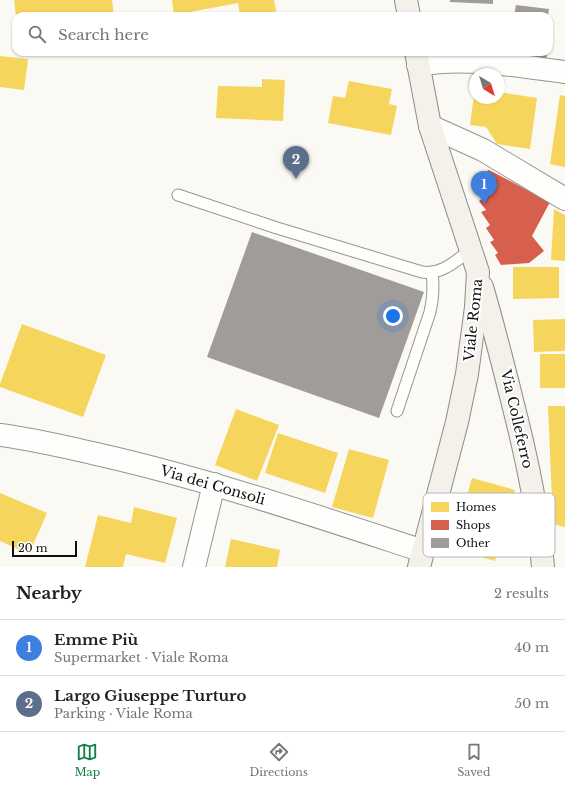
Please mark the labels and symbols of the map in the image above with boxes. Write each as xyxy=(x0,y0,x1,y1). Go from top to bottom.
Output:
north arrow xyxy=(469,68,505,104)
pin: 2 xyxy=(283,146,309,179)
pin: 1 xyxy=(471,171,497,204)
street label: Viale Roma xyxy=(460,278,486,363)
your location xyxy=(383,306,403,326)
street label: Via Colleferro xyxy=(497,367,537,470)
street label: Via dei Consoli xyxy=(157,461,268,509)
legend xyxy=(423,493,555,557)
text: Homes xyxy=(456,500,496,514)
text: Shops xyxy=(456,518,490,532)
text: Other xyxy=(456,536,490,550)
scale bar xyxy=(12,539,77,558)

